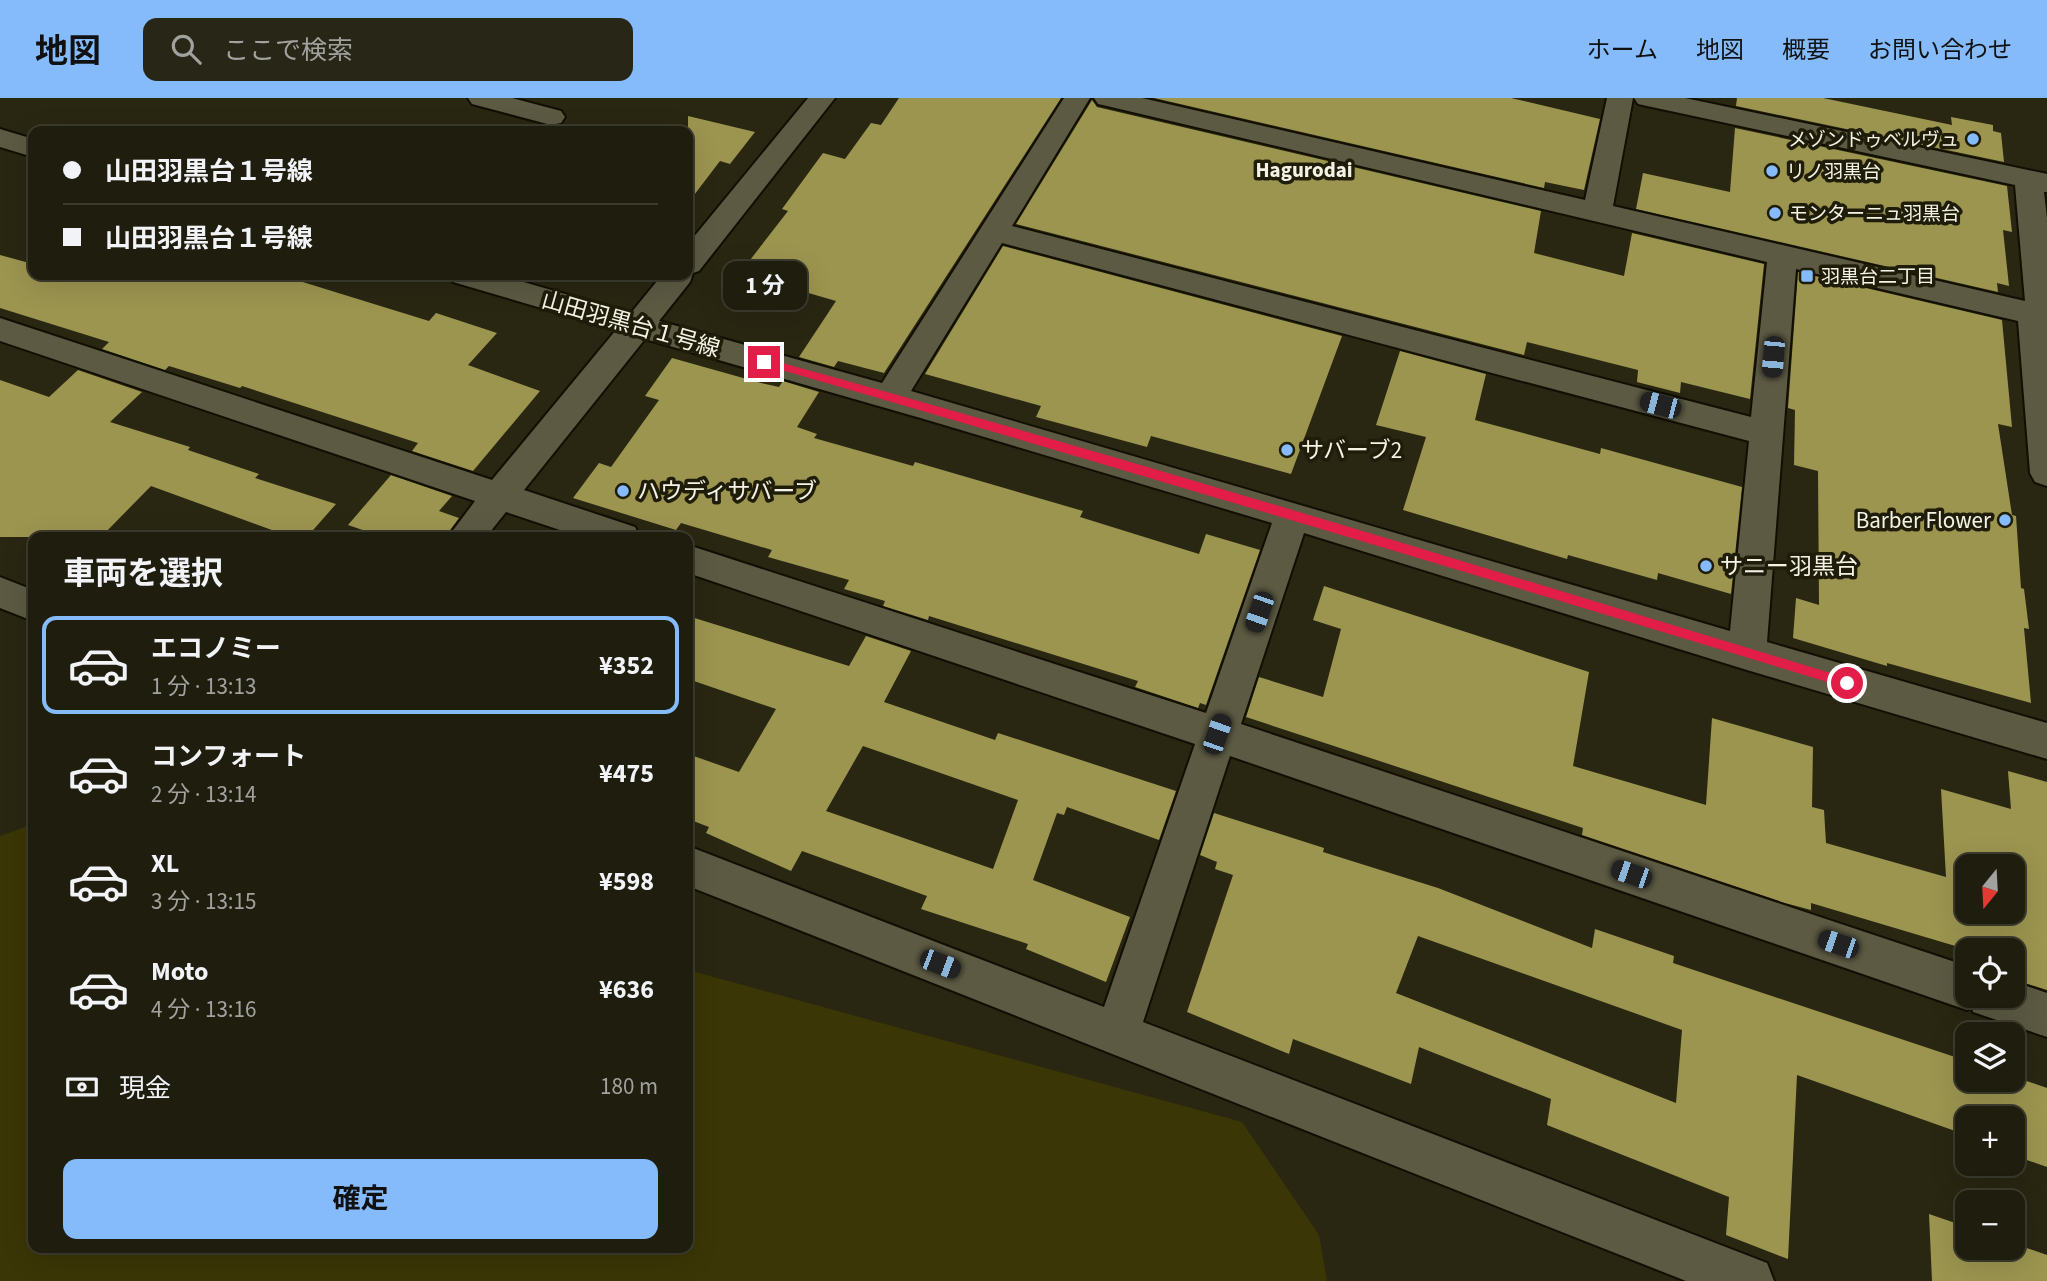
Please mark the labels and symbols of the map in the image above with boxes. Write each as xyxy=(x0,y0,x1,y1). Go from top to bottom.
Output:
place label: メゾンドゥベルヴュ xyxy=(1788,127,1959,154)
marker: メゾンドゥベルヴュ xyxy=(1965,131,1981,147)
district label: Hagurodai xyxy=(1255,155,1353,185)
place label: リノ羽黒台 xyxy=(1786,159,1881,186)
marker: リノ羽黒台 xyxy=(1764,163,1780,179)
place label: モンターニュ羽黒台 xyxy=(1789,201,1960,228)
marker: モンターニュ羽黒台 xyxy=(1767,205,1783,221)
callout: 1 分 xyxy=(722,260,806,310)
place label: 羽黒台二丁目 xyxy=(1821,264,1935,291)
marker: 羽黒台二丁目 xyxy=(1799,268,1815,284)
street label: 山田羽黒台１号線 xyxy=(538,283,724,366)
car xyxy=(1761,335,1786,379)
route end xyxy=(748,346,780,378)
car xyxy=(1637,389,1684,421)
place label: サバーブ2 xyxy=(1301,434,1402,467)
marker: サバーブ2 xyxy=(1279,442,1295,458)
place label: ハウディサバーブ xyxy=(637,475,817,508)
marker: ハウディサバーブ xyxy=(615,483,631,499)
place label: Barber Flower xyxy=(1856,504,1992,537)
marker: Barber Flower xyxy=(1997,512,2013,528)
place label: サニー羽黒台 xyxy=(1720,550,1858,583)
marker: サニー羽黒台 xyxy=(1698,558,1714,574)
car xyxy=(1243,589,1276,635)
route start xyxy=(1831,667,1863,699)
car xyxy=(1201,711,1234,757)
north arrow xyxy=(1955,854,2025,924)
car xyxy=(1608,857,1655,891)
car xyxy=(1815,927,1862,961)
car xyxy=(917,947,964,981)

